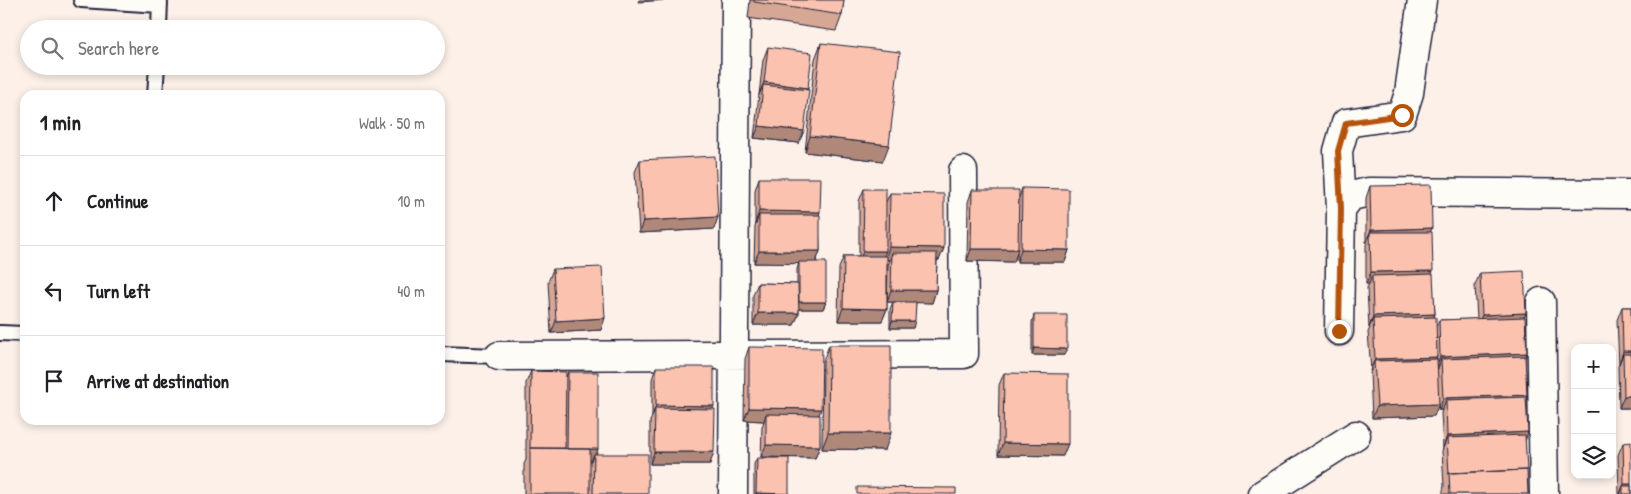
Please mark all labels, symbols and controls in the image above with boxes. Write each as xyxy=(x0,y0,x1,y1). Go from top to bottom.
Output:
search box xyxy=(20,20,445,75)
icon: search xyxy=(38,34,66,62)
text: Search here xyxy=(78,35,159,61)
route start xyxy=(1391,104,1414,127)
text: 1 min xyxy=(40,108,81,137)
text: Walk · 50 m xyxy=(359,112,425,134)
icon: ahead xyxy=(40,187,68,215)
text: Continue xyxy=(87,188,148,214)
text: 10 m xyxy=(397,190,425,212)
icon: left xyxy=(40,277,68,305)
text: Turn left xyxy=(87,278,150,304)
text: 40 m xyxy=(397,280,425,302)
route end xyxy=(1328,320,1351,343)
map controls xyxy=(1571,344,1616,479)
button: + xyxy=(1571,344,1616,389)
icon: arrive xyxy=(40,367,68,395)
text: Arrive at destination xyxy=(87,368,229,394)
button: − xyxy=(1571,389,1616,434)
button: layers xyxy=(1571,434,1616,479)

